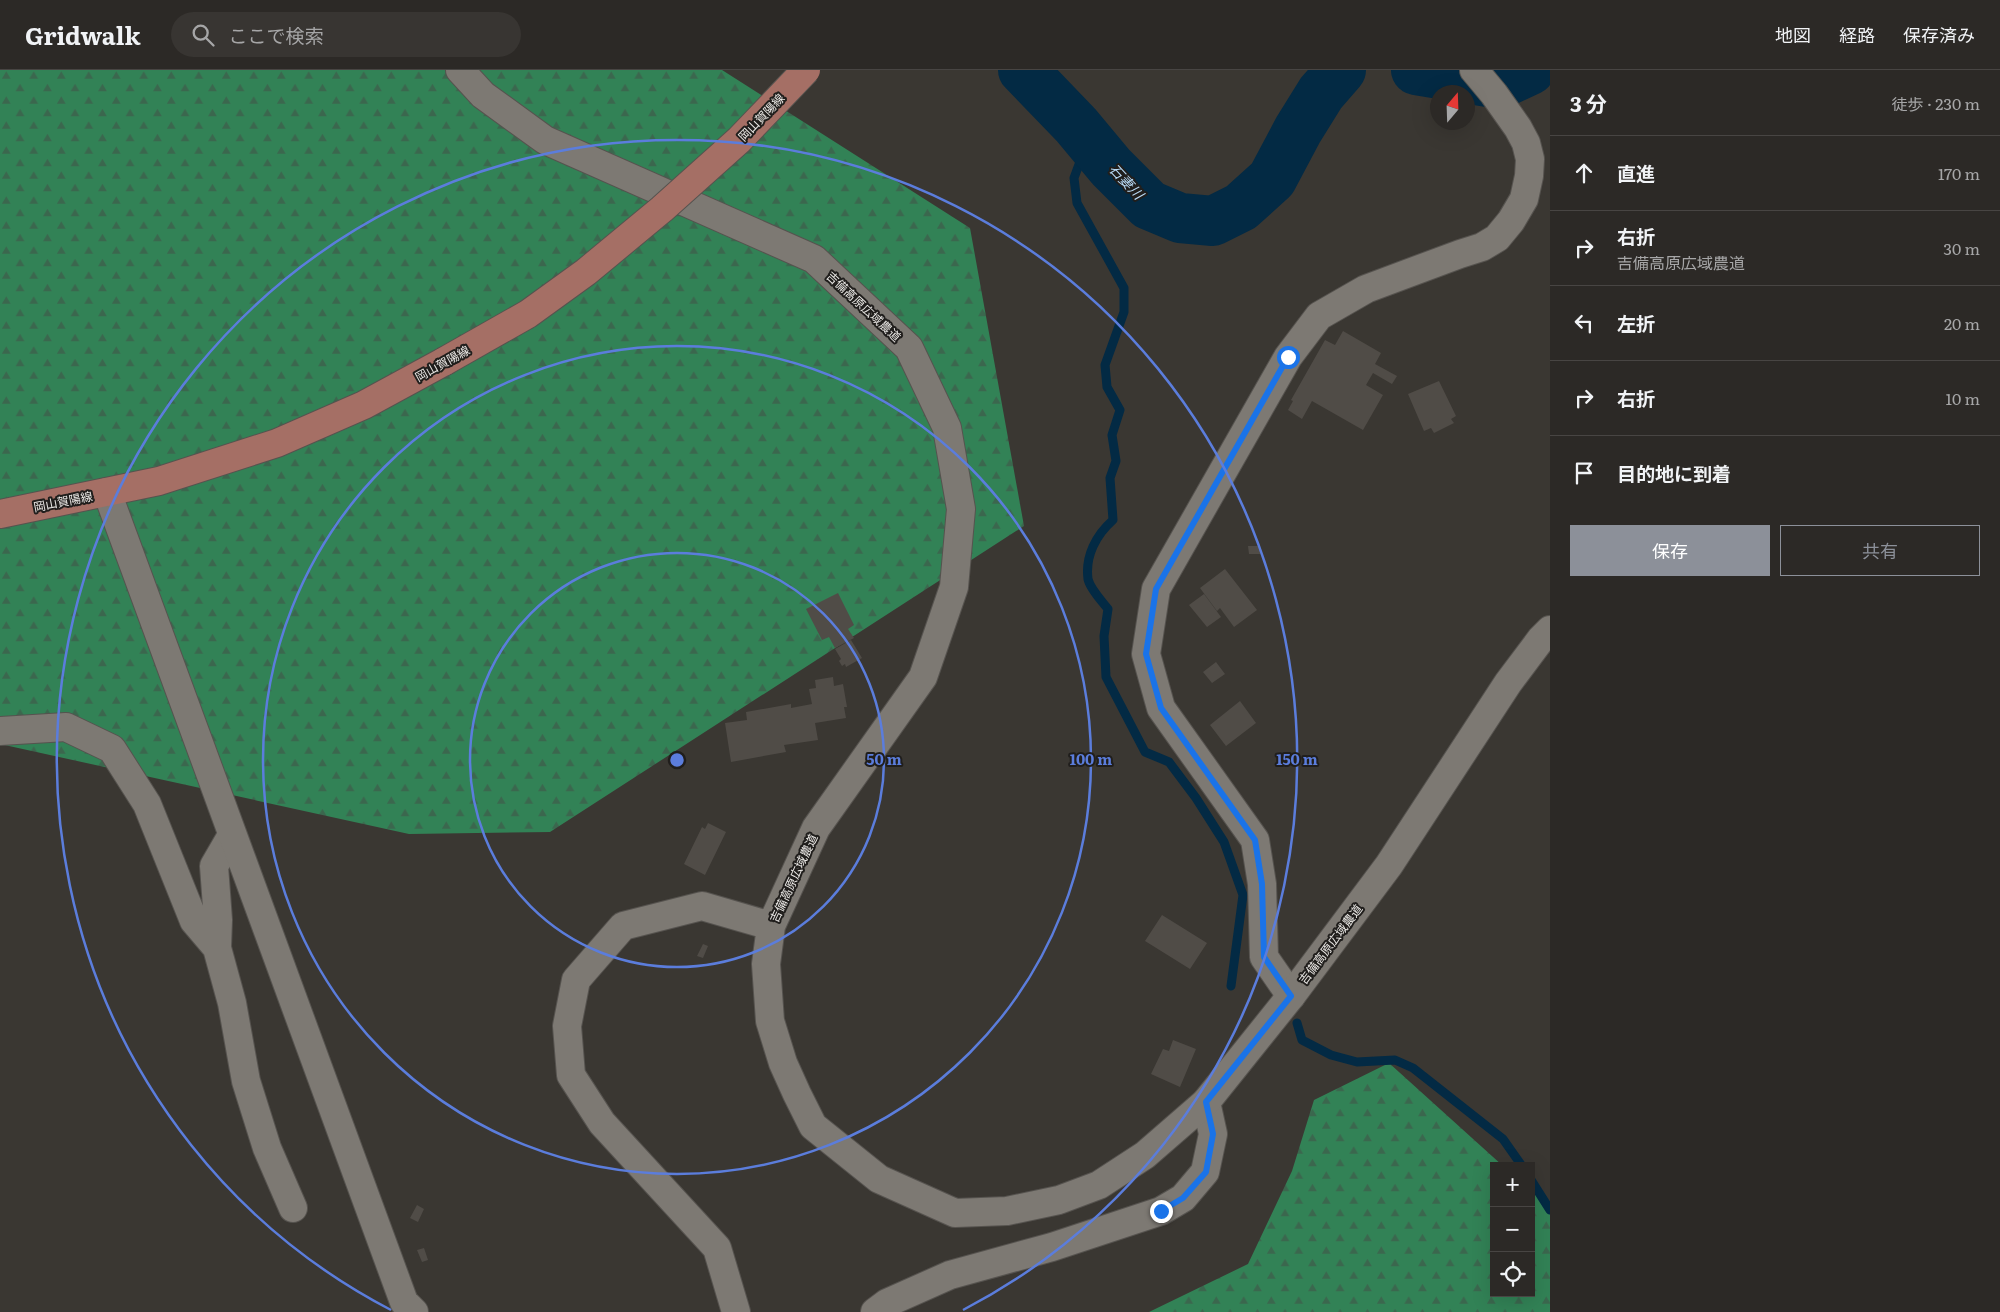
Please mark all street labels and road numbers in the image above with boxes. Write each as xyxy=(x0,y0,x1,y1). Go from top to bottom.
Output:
street label: 岡山賀陽線 xyxy=(734,89,788,145)
street label: 吉備高原広域農道 xyxy=(823,267,905,345)
street label: 岡山賀陽線 xyxy=(411,341,473,385)
street label: 岡山賀陽線 xyxy=(32,486,94,516)
street label: 吉備高原広域農道 xyxy=(765,831,821,925)
street label: 吉備高原広域農道 xyxy=(1294,900,1366,988)

